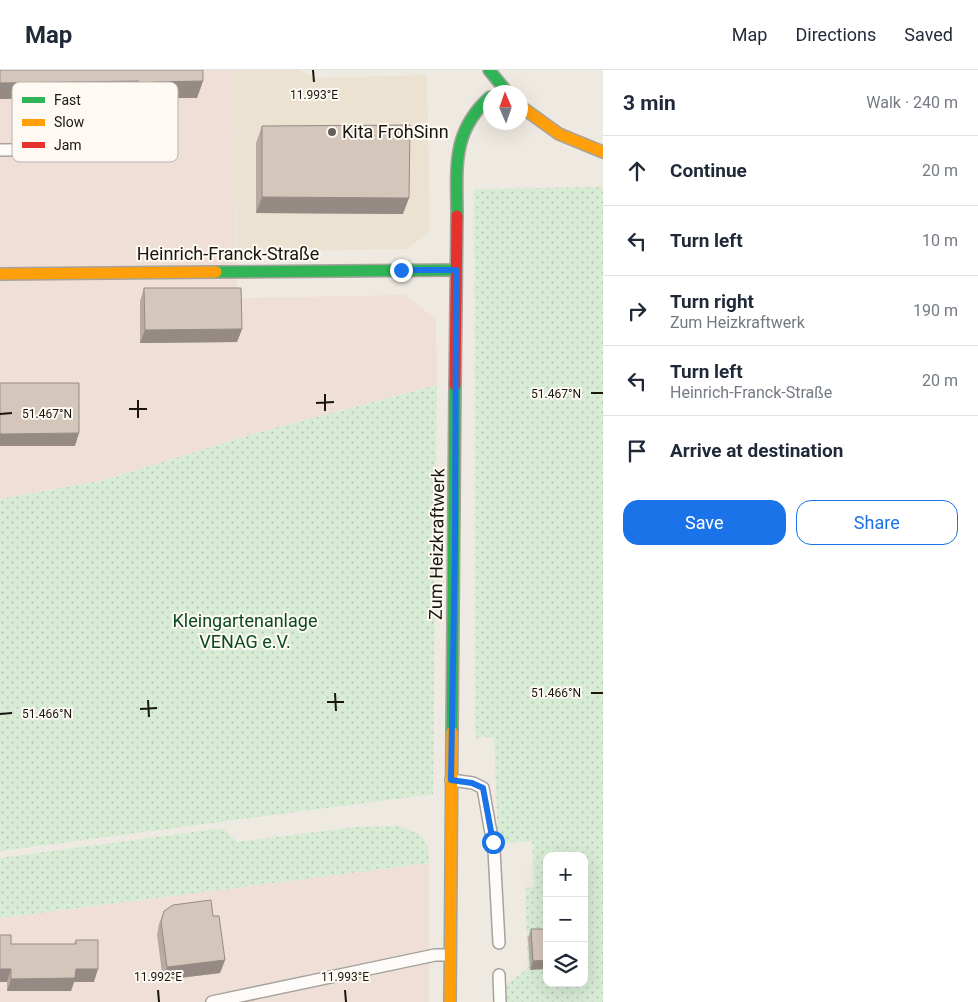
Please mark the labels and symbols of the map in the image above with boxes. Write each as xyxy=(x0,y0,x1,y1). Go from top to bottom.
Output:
legend xyxy=(12,82,178,162)
north arrow xyxy=(483,85,528,130)
text: 11.993°E xyxy=(290,88,338,102)
text: Fast xyxy=(54,92,81,108)
text: Slow xyxy=(54,114,85,130)
place label: Kita FrohSinn xyxy=(342,121,449,142)
marker: Kita FrohSinn xyxy=(326,126,338,138)
text: Jam xyxy=(54,137,82,153)
street label: Heinrich-Franck-Straße xyxy=(137,243,319,264)
route end xyxy=(390,259,413,282)
text: 51.467°N xyxy=(531,387,581,401)
text: 51.467°N xyxy=(22,407,72,421)
street label: Zum Heizkraftwerk xyxy=(425,467,448,620)
park label: Kleingartenanlage VENAG e.V. xyxy=(173,610,317,652)
text: 51.466°N xyxy=(531,686,581,700)
text: 51.466°N xyxy=(22,707,72,721)
route start xyxy=(482,831,505,854)
text: 11.992°E xyxy=(134,970,182,984)
text: 11.993°E xyxy=(321,970,369,984)

